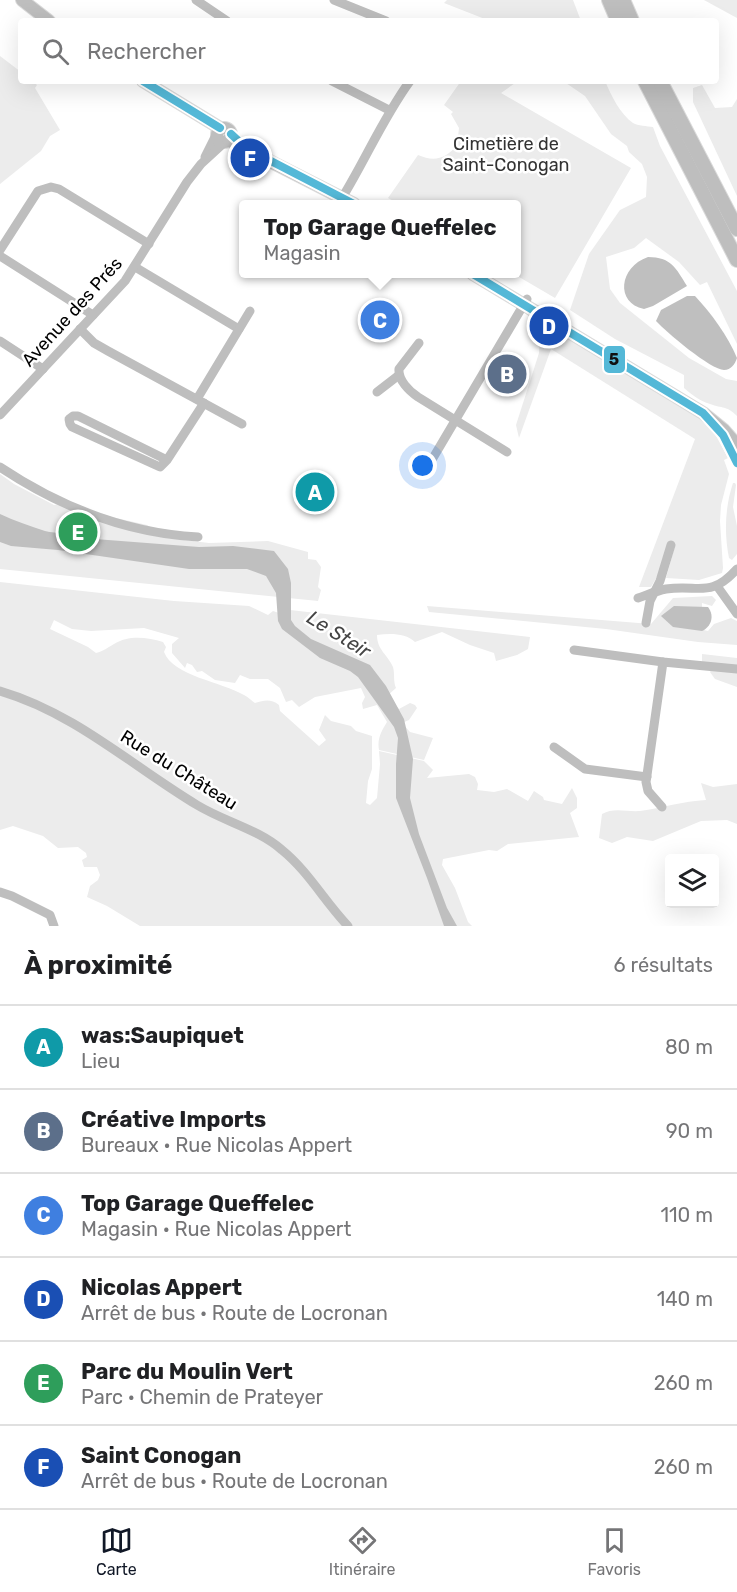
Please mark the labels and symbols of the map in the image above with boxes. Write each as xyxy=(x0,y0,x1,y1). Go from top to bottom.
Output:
park label: Cimetière de Saint-Conogan xyxy=(443,133,570,176)
pin: F xyxy=(230,136,270,180)
street label: Avenue des Prés xyxy=(17,253,127,371)
pin: C xyxy=(360,298,400,342)
pin: D xyxy=(530,304,568,348)
line badge: 5 xyxy=(603,345,626,374)
text: 5 xyxy=(609,350,619,369)
pin: B xyxy=(488,352,526,397)
your location xyxy=(408,451,437,480)
pin: A xyxy=(296,470,334,514)
pin: E xyxy=(58,510,98,554)
water label: Le Steir xyxy=(303,605,376,664)
street label: Rue du Château xyxy=(116,725,242,815)

